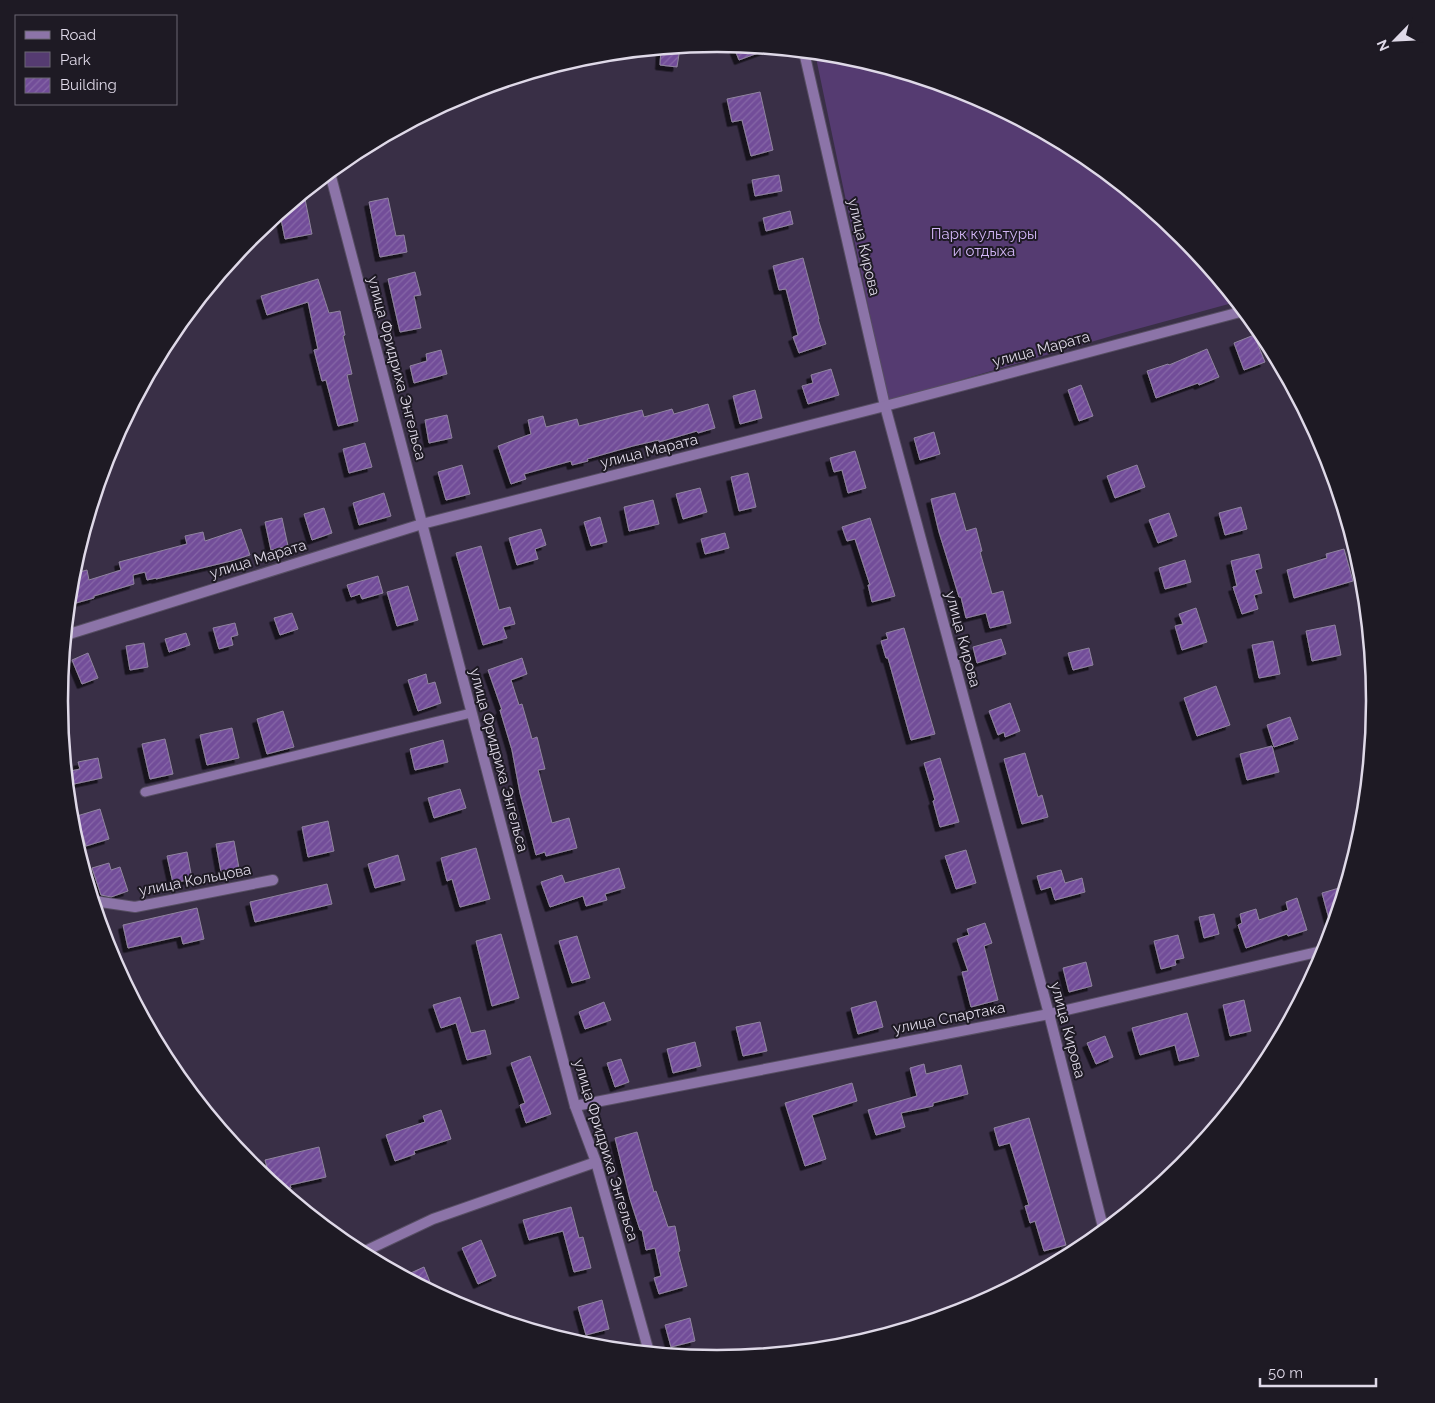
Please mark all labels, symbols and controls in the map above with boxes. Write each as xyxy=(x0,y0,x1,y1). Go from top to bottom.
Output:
legend xyxy=(15,15,178,105)
north arrow xyxy=(1370,15,1420,65)
text: Road xyxy=(60,26,96,44)
text: N xyxy=(1374,37,1393,53)
text: Park xyxy=(60,51,91,69)
text: Building xyxy=(60,76,117,94)
street label: улица Кирова xyxy=(844,197,884,297)
park label: Парк культуры и отдыха xyxy=(931,225,1037,260)
street label: улица Фридриха Энгельса xyxy=(364,274,430,462)
street label: улица Марата xyxy=(990,327,1092,371)
street label: улица Марата xyxy=(598,430,700,472)
street label: улица Марата xyxy=(208,536,308,582)
street label: улица Кирова xyxy=(941,589,985,689)
street label: улица Фридриха Энгельса xyxy=(466,666,532,854)
street label: улица Кольцова xyxy=(137,860,253,900)
street label: улица Кирова xyxy=(1046,980,1090,1080)
street label: улица Спартака xyxy=(891,998,1007,1038)
street label: улица Фридриха Энгельса xyxy=(570,1057,642,1243)
scale bar xyxy=(1260,1356,1376,1388)
text: 50 m xyxy=(1268,1364,1303,1382)

